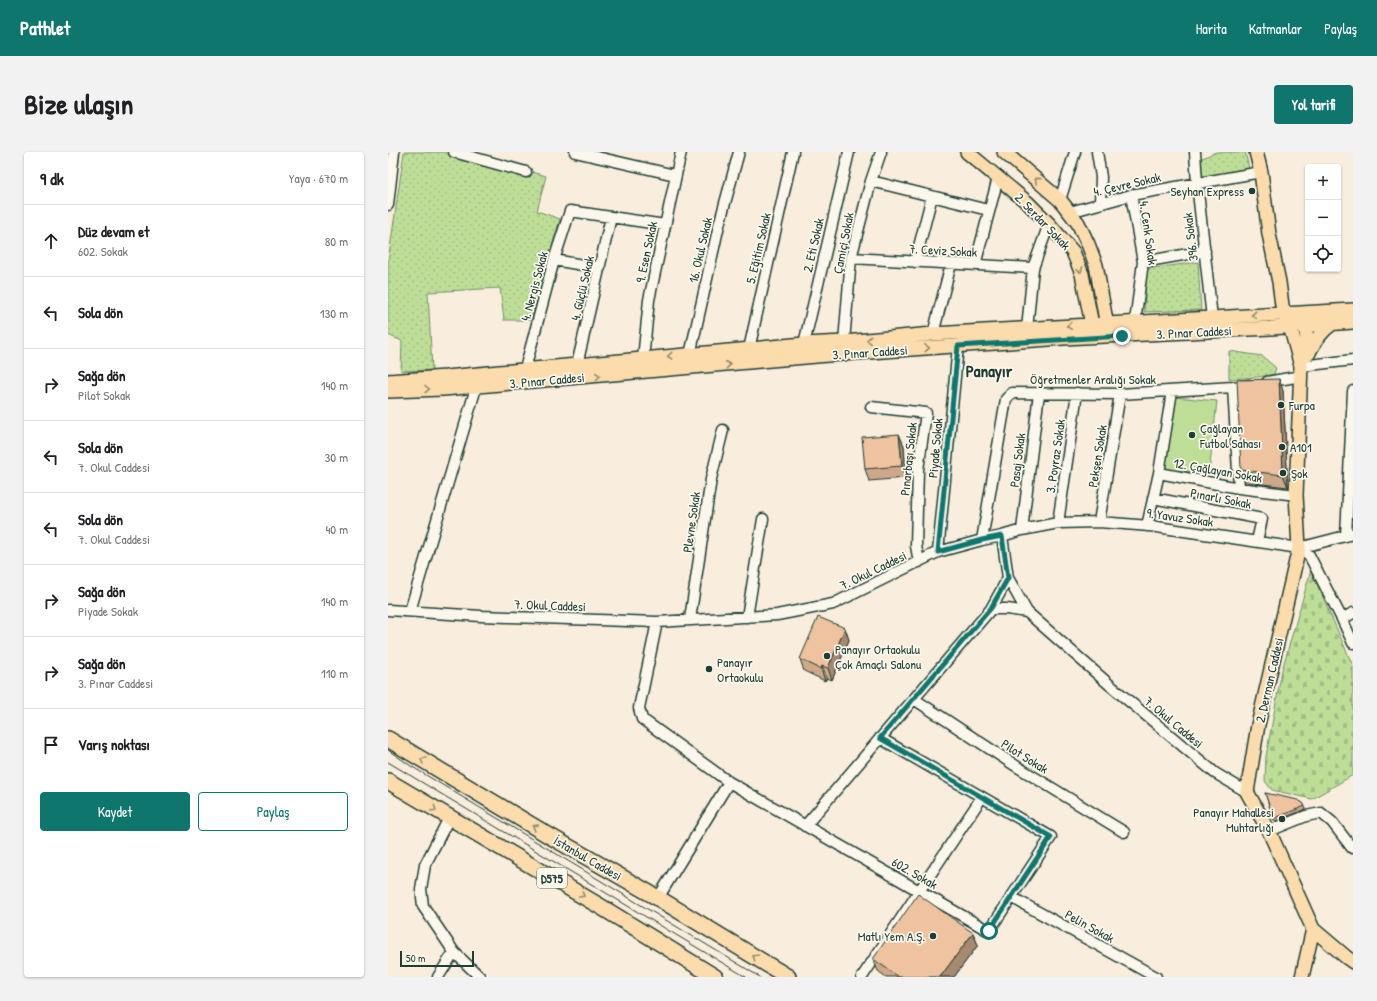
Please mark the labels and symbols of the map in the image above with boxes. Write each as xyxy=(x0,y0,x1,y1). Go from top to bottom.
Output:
street label: 4. Çevre Sokak xyxy=(1092,167,1163,200)
one-way arrow xyxy=(1034,178,1041,185)
place label: Seyhan Express xyxy=(1171,182,1244,200)
marker: Seyhan Express xyxy=(1247,186,1257,196)
street label: 2. Serdar Sokak xyxy=(1011,188,1075,254)
street label: 4. Cenk Sokak xyxy=(1136,200,1162,267)
street label: 5. Eğitim Sokak xyxy=(741,210,775,285)
street label: Çamiçi Sokak xyxy=(828,210,858,275)
street label: 396. Sokak xyxy=(1178,211,1202,262)
street label: 16. Okul Sokak xyxy=(684,215,716,285)
street label: 2. Eti Sokak xyxy=(798,216,828,274)
street label: 9. Esen Sokak xyxy=(631,219,661,284)
street label: 7. Ceviz Sokak xyxy=(908,239,978,261)
street label: 4. Nergis Sokak xyxy=(516,249,552,323)
street label: 4. Güçlü Sokak xyxy=(566,253,598,322)
one-way arrow xyxy=(1076,266,1084,273)
one-way arrow xyxy=(1251,310,1257,319)
street label: 3. Pınar Caddesi xyxy=(1156,321,1232,343)
one-way arrow xyxy=(1066,322,1072,330)
route end xyxy=(1113,327,1131,345)
one-way arrow xyxy=(866,335,872,344)
street label: 3. Pınar Caddesi xyxy=(832,340,908,364)
one-way arrow xyxy=(924,343,930,352)
one-way arrow xyxy=(667,352,673,361)
district label: Panayır xyxy=(966,359,1013,383)
one-way arrow xyxy=(725,360,731,369)
street label: 3. Pınar Caddesi xyxy=(509,368,585,392)
street label: Öğretmenler Aralığı Sokak xyxy=(1030,370,1156,388)
one-way arrow xyxy=(595,371,601,380)
one-way arrow xyxy=(424,385,430,394)
place label: Furpa xyxy=(1288,396,1315,414)
marker: Furpa xyxy=(1276,400,1286,410)
street label: Piyade Sokak xyxy=(923,417,947,479)
street label: 3. Poyraz Sokak xyxy=(1041,417,1069,494)
place label: Çağlayan Futbol Sahası xyxy=(1199,419,1261,452)
street label: Pınarbaşı Sokak xyxy=(895,421,921,497)
street label: Pekşen Sokak xyxy=(1083,423,1111,489)
marker: Çağlayan Futbol Sahası xyxy=(1187,430,1197,440)
street label: Pasaj Sokak xyxy=(1005,431,1029,488)
place label: A101 xyxy=(1290,438,1312,456)
marker: A101 xyxy=(1277,442,1287,452)
street label: 12. Çağlayan Sokak xyxy=(1172,453,1264,487)
place label: Şok xyxy=(1291,464,1308,482)
marker: Şok xyxy=(1278,468,1288,478)
street label: Pınarlı Sokak xyxy=(1189,483,1254,513)
street label: Plevne Sokak xyxy=(678,490,704,554)
street label: 9. Yavuz Sokak xyxy=(1145,503,1215,531)
street label: 7. Okul Caddesi xyxy=(837,546,909,594)
street label: 7. Okul Caddesi xyxy=(514,595,586,615)
street label: 2. Derman Caddesi xyxy=(1251,636,1287,724)
place label: Panayır Ortaokulu Çok Amaçlı Salonu xyxy=(835,640,921,673)
marker: Panayır Ortaokulu Çok Amaçlı Salonu xyxy=(822,651,832,661)
place label: Panayır Ortaokulu xyxy=(717,653,763,686)
marker: Panayır Ortaokulu xyxy=(704,664,714,674)
street label: 7. Okul Caddesi xyxy=(1141,692,1207,752)
street label: Pilot Sokak xyxy=(998,734,1053,778)
one-way arrow xyxy=(420,757,427,764)
place label: Panayır Mahallesi Muhtarlığı xyxy=(1193,803,1274,836)
one-way arrow xyxy=(430,804,437,811)
marker: Panayır Mahallesi Muhtarlığı xyxy=(1277,814,1287,824)
one-way arrow xyxy=(532,824,539,831)
street label: İstanbul Caddesi xyxy=(551,831,625,885)
street label: 602. Sokak xyxy=(889,853,942,894)
road number: D575 xyxy=(537,868,567,888)
one-way arrow xyxy=(578,891,585,898)
street label: Pelin Sokak xyxy=(1062,905,1118,947)
route start xyxy=(980,922,998,940)
place label: Matlı Yem A.Ş. xyxy=(858,927,925,945)
marker: Matlı Yem A.Ş. xyxy=(928,931,938,941)
scale bar xyxy=(400,949,474,968)
one-way arrow xyxy=(752,954,759,961)

